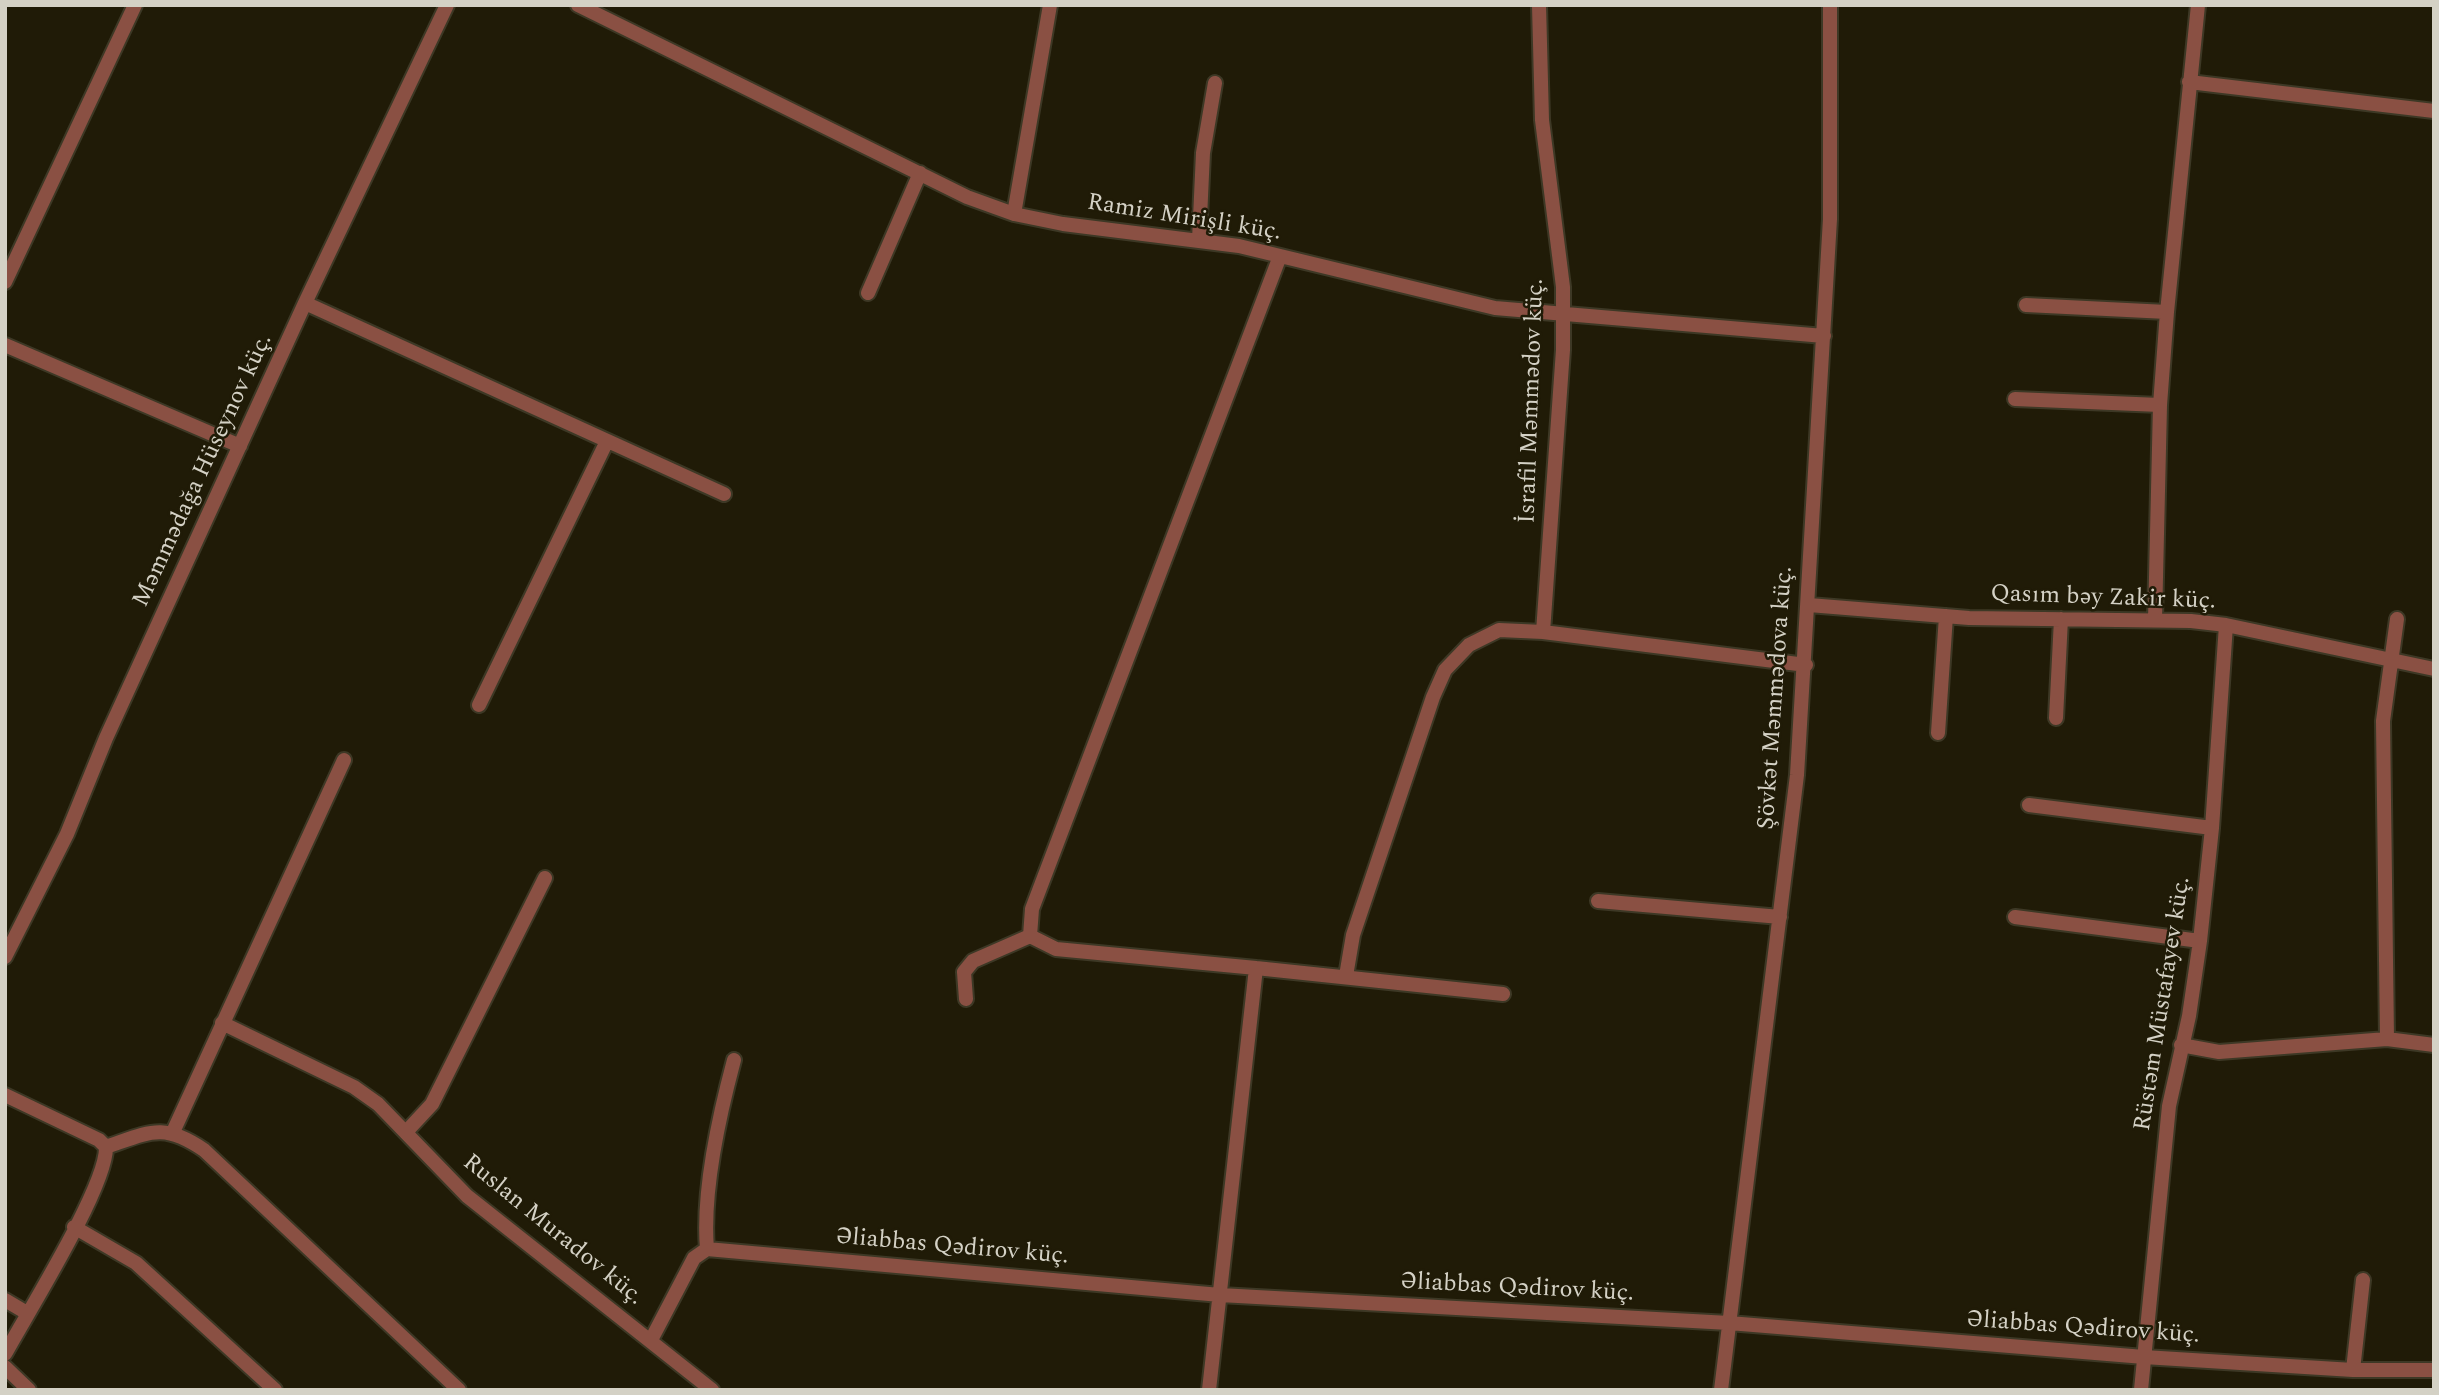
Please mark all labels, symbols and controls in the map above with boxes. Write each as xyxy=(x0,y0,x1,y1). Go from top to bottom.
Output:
street label: Ramiz Mirişli küç. xyxy=(1085,189,1283,249)
street label: İsrafil Məmmədov küç. xyxy=(1514,278,1552,524)
street label: Məmmədağa Hüseynov küç. xyxy=(128,330,280,612)
street label: Şövkət Məmmədova küç. xyxy=(1753,565,1801,831)
street label: Qasım bəy Zakir küç. xyxy=(1990,581,2216,617)
street label: Rüstəm Müstafayev küç. xyxy=(2130,875,2198,1133)
street label: Ruslan Muradov küç. xyxy=(456,1149,648,1313)
street label: Əliabbas Qədirov küç. xyxy=(834,1223,1070,1273)
street label: Əliabbas Qədirov küç. xyxy=(1400,1269,1634,1309)
street label: Əliabbas Qədirov küç. xyxy=(1965,1306,2201,1352)

